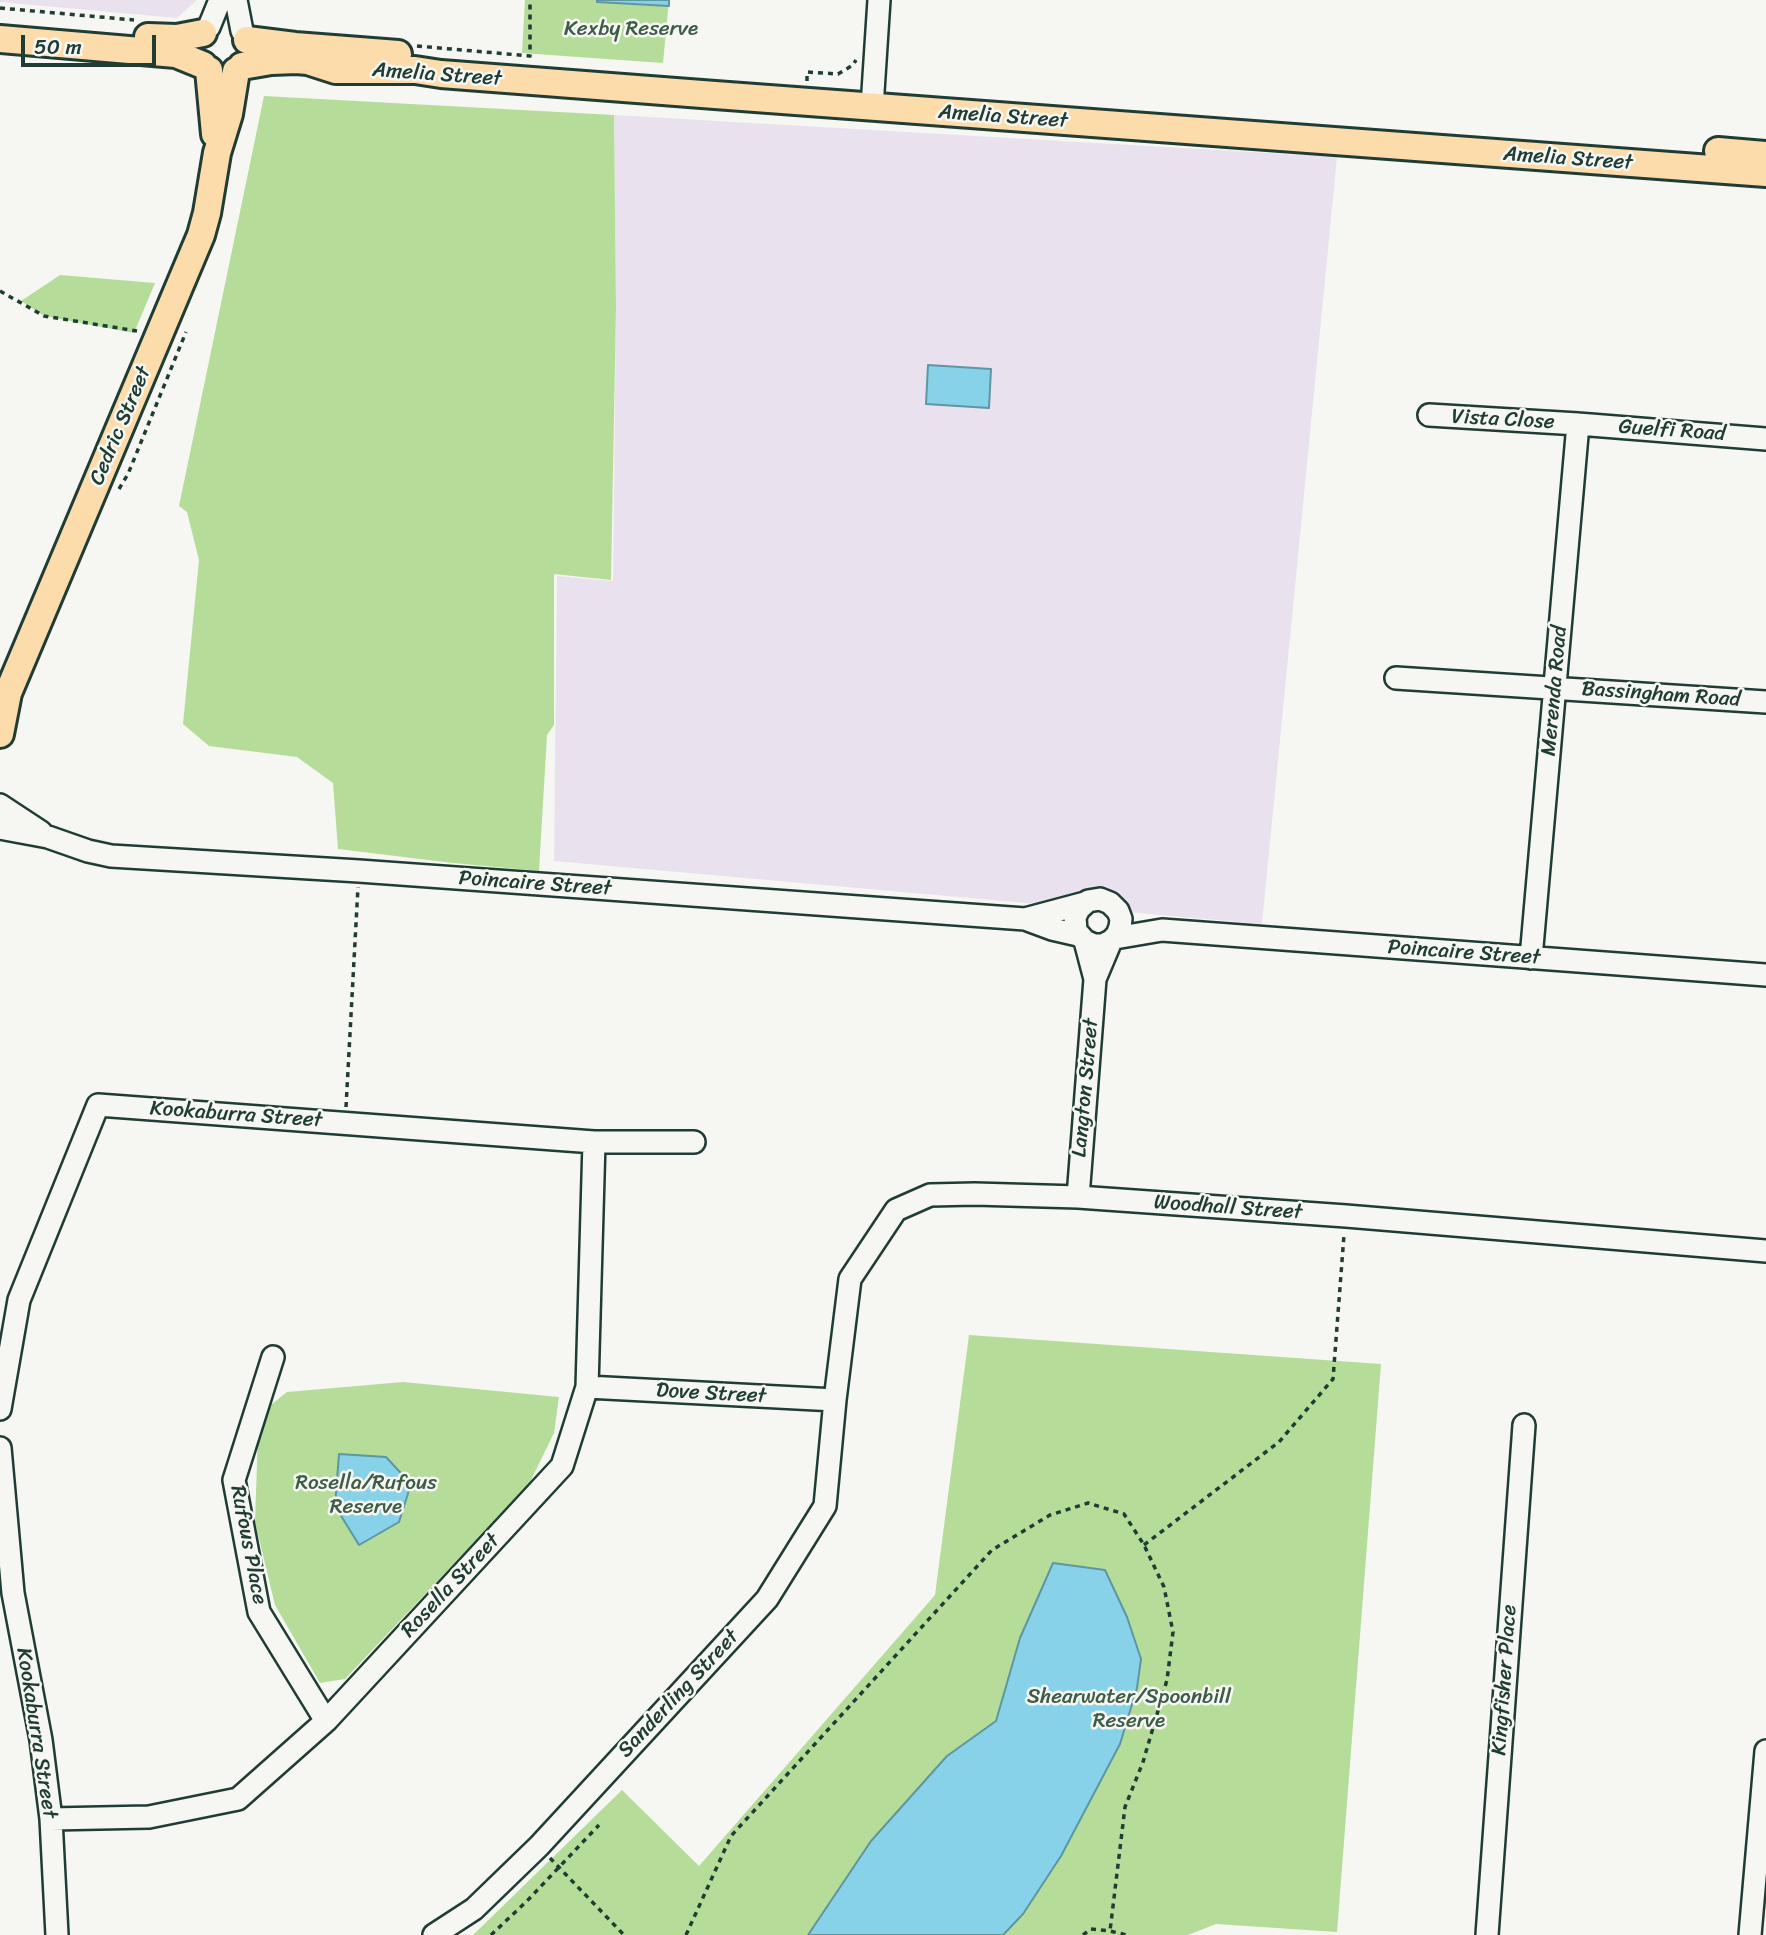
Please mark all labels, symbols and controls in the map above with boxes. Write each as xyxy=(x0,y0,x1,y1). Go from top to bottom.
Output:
park label: Kexby Reserve xyxy=(564,17,698,43)
scale bar xyxy=(24,21,159,65)
text: 50 m xyxy=(34,28,82,66)
street label: Amelia Street xyxy=(372,58,502,92)
street label: Amelia Street xyxy=(938,100,1068,134)
street label: Amelia Street xyxy=(1503,142,1633,176)
street label: Cedric Street xyxy=(85,363,157,489)
street label: Vista Close xyxy=(1451,405,1555,435)
street label: Guelfi Road xyxy=(1618,415,1726,447)
street label: Merenda Road xyxy=(1537,625,1573,757)
street label: Bassingham Road xyxy=(1581,677,1741,713)
street label: Poincaire Street xyxy=(458,866,612,902)
street label: Poincaire Street xyxy=(1387,935,1541,971)
street label: Langton Street xyxy=(1067,1018,1105,1158)
street label: Kookaburra Street xyxy=(149,1096,323,1134)
street label: Woodhall Street xyxy=(1153,1190,1303,1226)
street label: Dove Street xyxy=(655,1379,767,1409)
park label: Rosella/Rufous Reserve xyxy=(295,1471,437,1521)
street label: Rufous Place xyxy=(224,1483,272,1607)
street label: Rosella Street xyxy=(396,1529,506,1643)
street label: Kingfisher Place xyxy=(1487,1604,1523,1756)
street label: Sanderling Street xyxy=(613,1625,745,1763)
street label: Kookaburra Street xyxy=(10,1646,62,1820)
park label: Shearwater/Spoonbill Reserve xyxy=(1027,1685,1231,1735)

